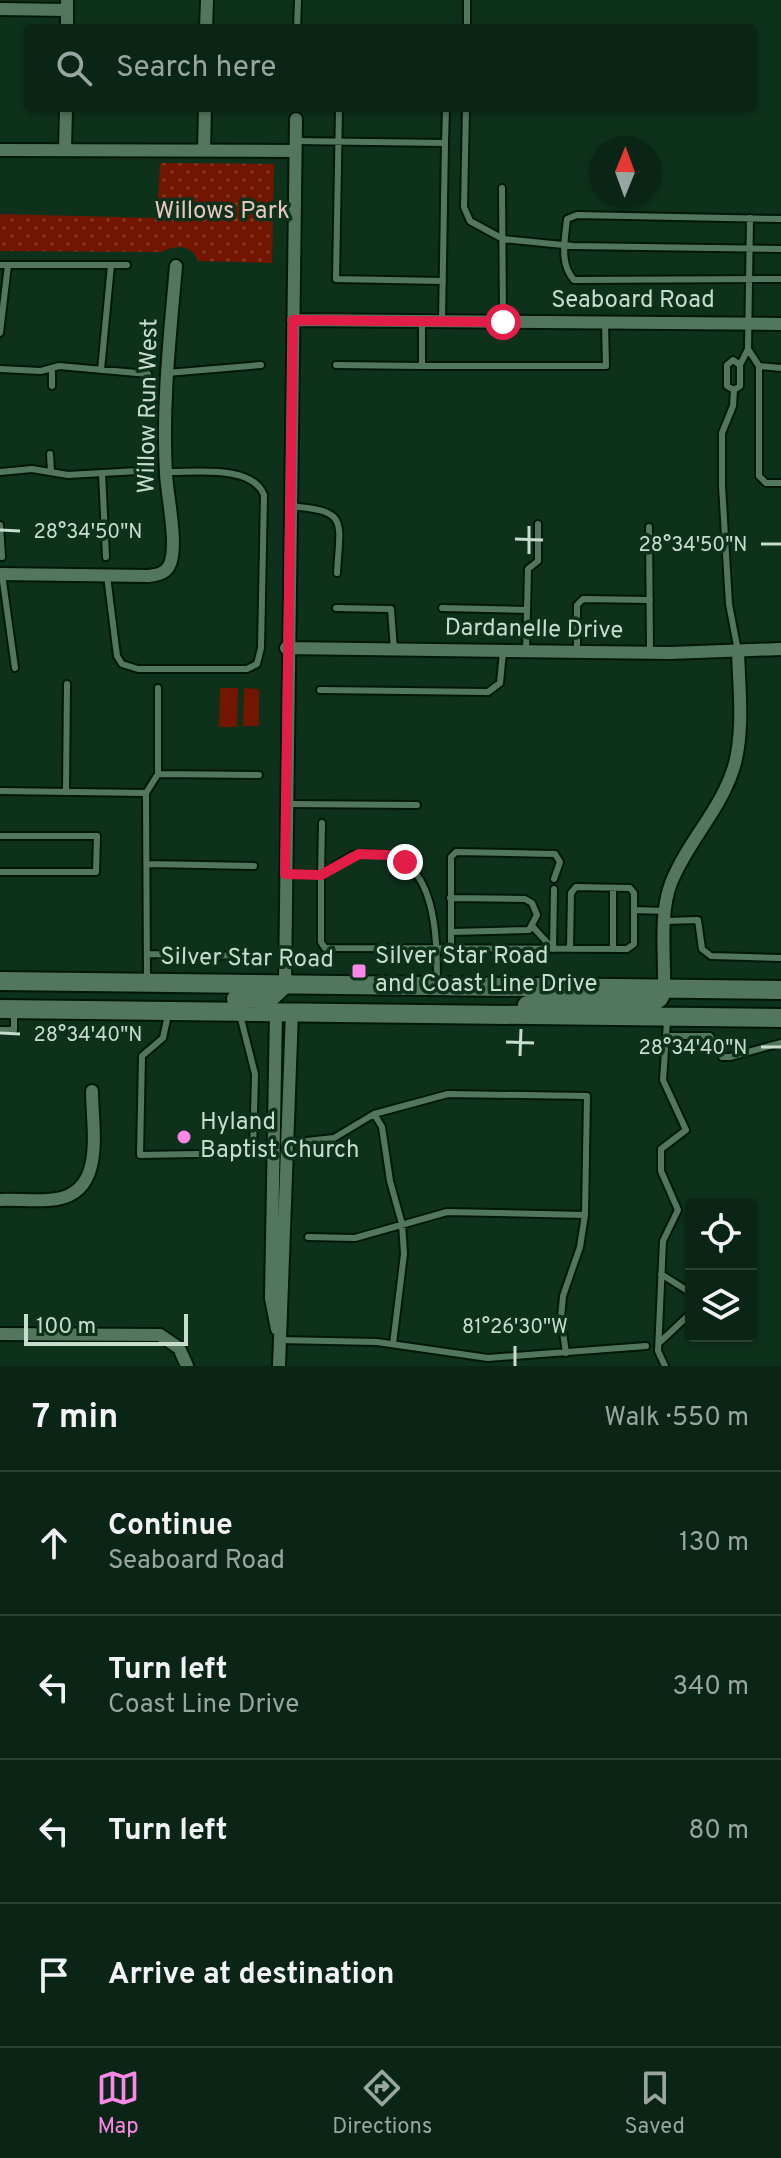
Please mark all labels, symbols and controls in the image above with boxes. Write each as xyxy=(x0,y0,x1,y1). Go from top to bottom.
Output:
search box xyxy=(24,24,757,112)
icon: search xyxy=(52,46,96,90)
text: Search here xyxy=(116,50,276,87)
north arrow xyxy=(589,136,661,208)
park label: Willows Park xyxy=(154,197,290,227)
street label: Seaboard Road xyxy=(551,286,715,316)
route start xyxy=(485,304,521,340)
street label: Willow Run West xyxy=(132,318,166,494)
text: 28°34'50"N xyxy=(34,520,142,546)
text: 28°34'50"N xyxy=(639,533,747,559)
street label: Dardanelle Drive xyxy=(444,613,624,647)
route end xyxy=(387,844,423,880)
street label: Silver Star Road xyxy=(160,942,334,976)
place label: Silver Star Road and Coast Line Drive xyxy=(375,942,597,1000)
marker: Silver Star Road and Coast Line Drive xyxy=(350,962,368,980)
text: 28°34'40"N xyxy=(34,1023,142,1049)
text: 28°34'40"N xyxy=(639,1036,747,1062)
place label: Hyland Baptist Church xyxy=(200,1108,360,1166)
marker: Hyland Baptist Church xyxy=(175,1128,193,1146)
map controls xyxy=(685,1198,757,1342)
button: locate xyxy=(685,1198,757,1270)
button: layers xyxy=(685,1270,757,1342)
scale bar xyxy=(24,1310,188,1346)
text: 100 m xyxy=(36,1314,96,1341)
text: 81°26'30"W xyxy=(462,1315,568,1341)
text: 7 min xyxy=(32,1397,118,1440)
text: Walk · 550 m xyxy=(604,1402,749,1435)
text: Continue xyxy=(108,1508,233,1545)
icon: ahead xyxy=(32,1521,76,1565)
text: 130 m xyxy=(679,1527,749,1560)
text: Seaboard Road xyxy=(108,1545,285,1578)
text: Turn left xyxy=(108,1652,228,1689)
icon: left xyxy=(32,1665,76,1709)
text: 340 m xyxy=(672,1671,749,1704)
text: Coast Line Drive xyxy=(108,1689,299,1722)
icon: left xyxy=(32,1809,76,1853)
text: Turn left xyxy=(108,1813,228,1850)
text: 80 m xyxy=(689,1815,749,1848)
icon: arrive xyxy=(32,1953,76,1997)
text: Arrive at destination xyxy=(108,1957,394,1994)
tab: Map xyxy=(96,2066,140,2141)
tab: Directions xyxy=(332,2066,432,2141)
tab: Saved xyxy=(624,2066,685,2141)

